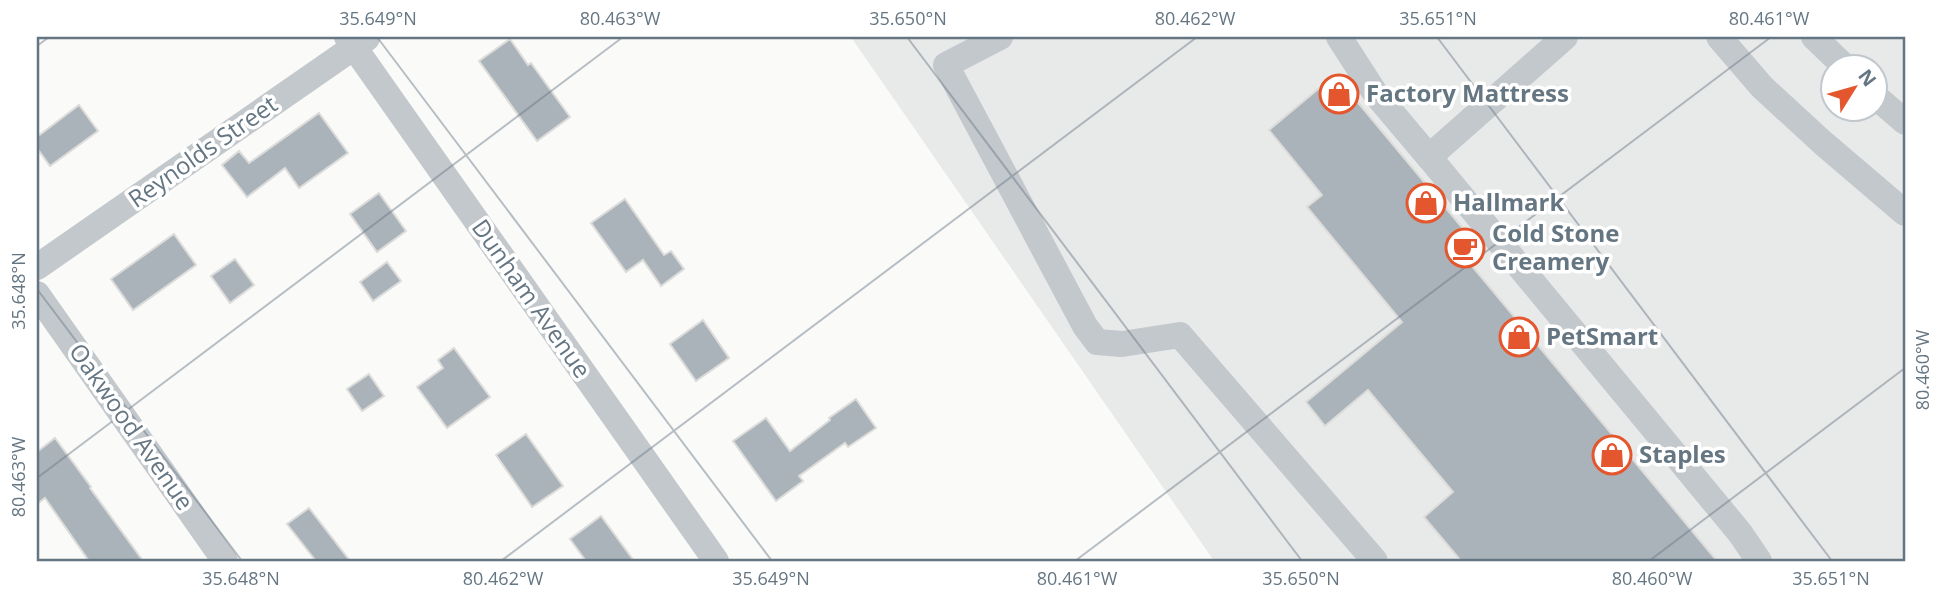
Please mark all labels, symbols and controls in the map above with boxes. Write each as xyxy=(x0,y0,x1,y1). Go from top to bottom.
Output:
text: 35.649°N xyxy=(339,6,417,30)
text: 80.463°W xyxy=(580,6,661,30)
text: 35.650°N xyxy=(869,6,947,30)
text: 80.462°W xyxy=(1155,6,1236,30)
text: 35.651°N xyxy=(1399,6,1477,30)
text: 80.461°W xyxy=(1729,6,1810,30)
north arrow xyxy=(1820,52,1890,122)
text: N xyxy=(1853,64,1883,92)
shop icon: Factory Mattress xyxy=(1318,73,1360,115)
place label: Factory Mattress xyxy=(1366,76,1569,109)
street label: Reynolds Street xyxy=(121,87,283,214)
shop icon: Hallmark xyxy=(1405,182,1447,224)
place label: Hallmark xyxy=(1453,185,1564,218)
street label: Dunham Avenue xyxy=(465,212,599,384)
place label: Cold Stone Creamery xyxy=(1492,216,1619,277)
cafe icon: Cold Stone Creamery xyxy=(1444,227,1486,269)
text: 35.648°N xyxy=(6,252,30,330)
shop icon: PetSmart xyxy=(1498,316,1540,358)
place label: PetSmart xyxy=(1546,319,1658,352)
text: 80.460°W xyxy=(1910,329,1934,410)
street label: Oakwood Avenue xyxy=(62,336,202,516)
shop icon: Staples xyxy=(1591,434,1633,476)
text: 80.463°W xyxy=(6,436,30,517)
place label: Staples xyxy=(1639,437,1726,470)
text: 35.648°N xyxy=(202,566,280,590)
text: 80.462°W xyxy=(463,566,544,590)
text: 35.649°N xyxy=(732,566,810,590)
text: 80.461°W xyxy=(1037,566,1118,590)
text: 35.650°N xyxy=(1262,566,1340,590)
text: 80.460°W xyxy=(1612,566,1693,590)
text: 35.651°N xyxy=(1792,566,1870,590)

